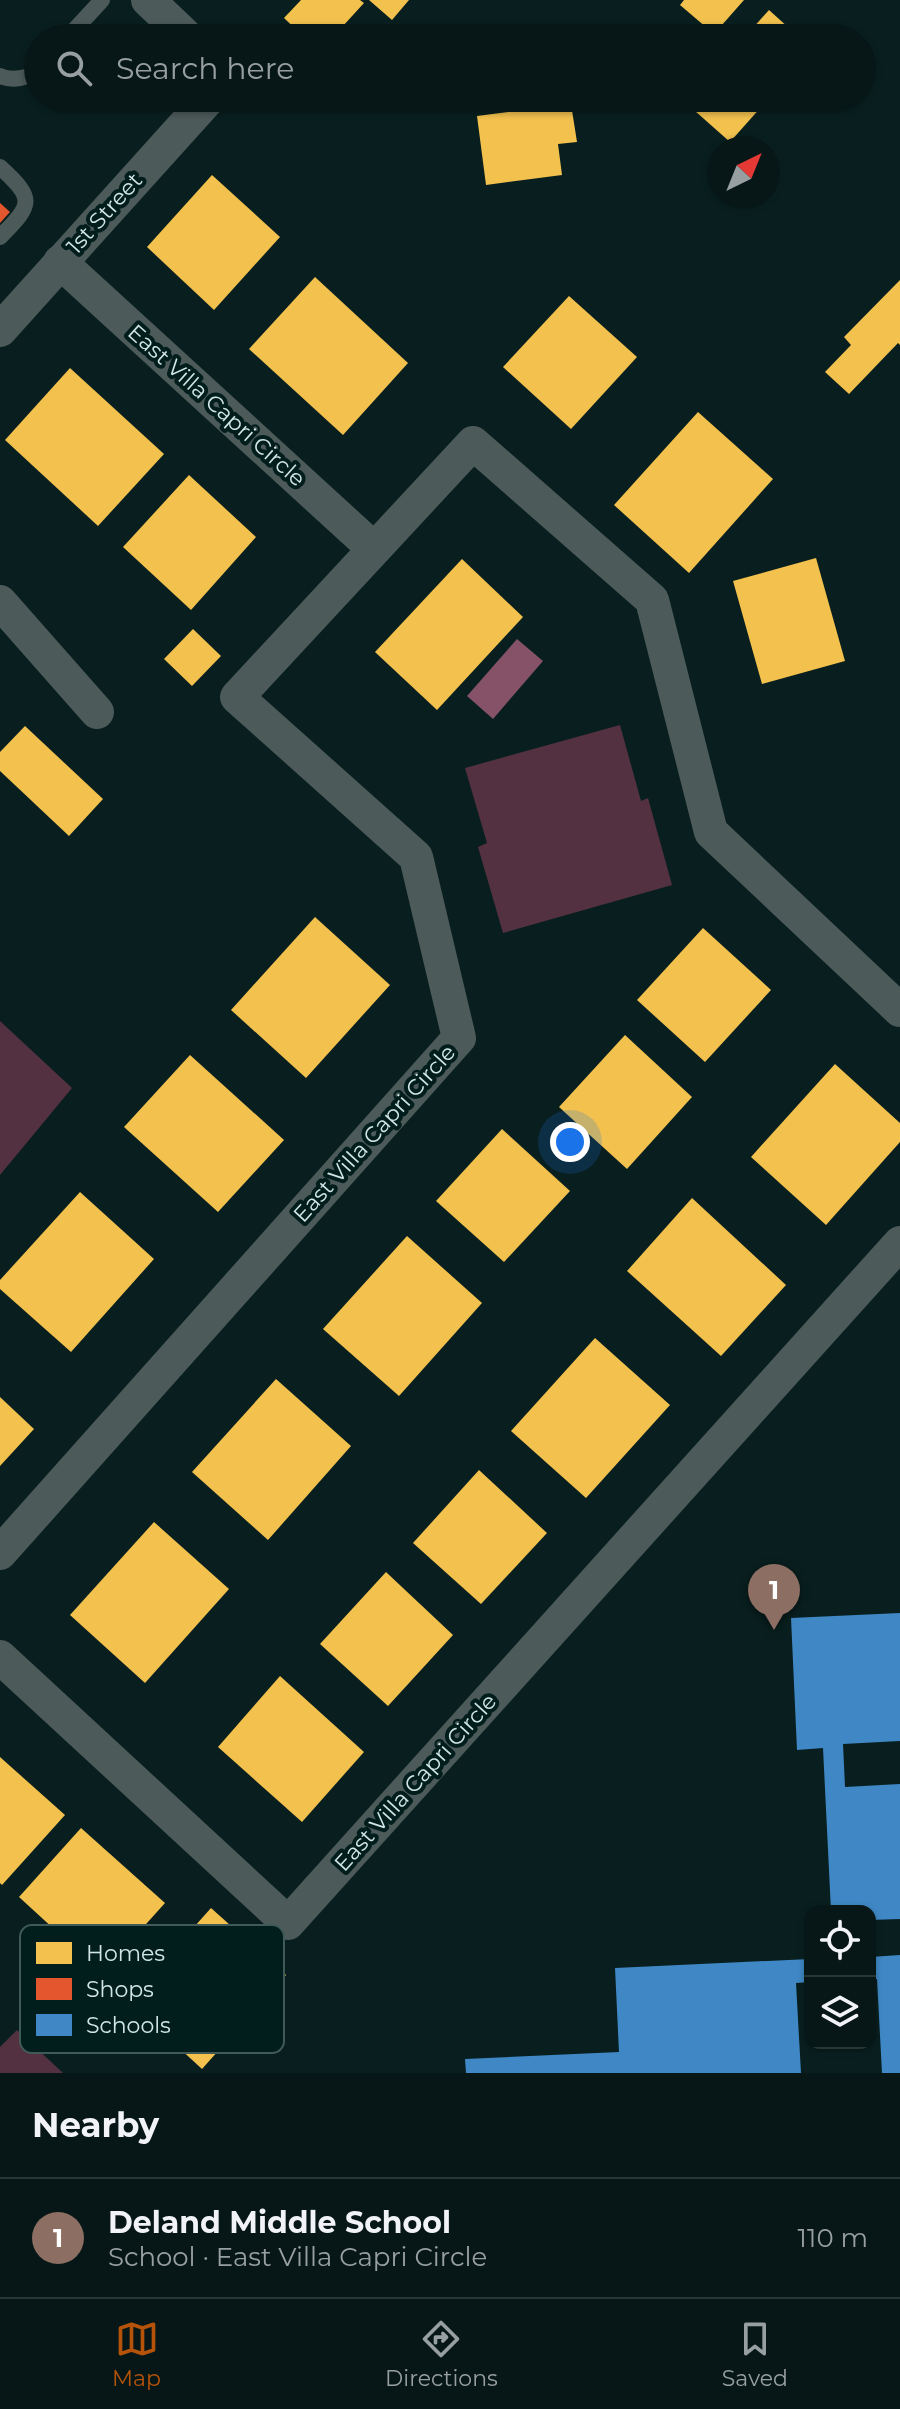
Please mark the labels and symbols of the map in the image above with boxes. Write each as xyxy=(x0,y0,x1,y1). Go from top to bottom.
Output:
north arrow xyxy=(708,136,780,208)
street label: 1st Street xyxy=(61,167,148,259)
street label: East Villa Capri Circle xyxy=(122,319,311,492)
street label: East Villa Capri Circle xyxy=(288,1039,461,1228)
your location xyxy=(550,1122,590,1162)
pin: 1 xyxy=(748,1564,800,1630)
street label: East Villa Capri Circle xyxy=(329,1688,502,1877)
legend xyxy=(20,1925,284,2053)
text: Homes xyxy=(86,1940,165,1967)
text: Shops xyxy=(86,1976,154,2003)
text: Schools xyxy=(86,2012,171,2039)

